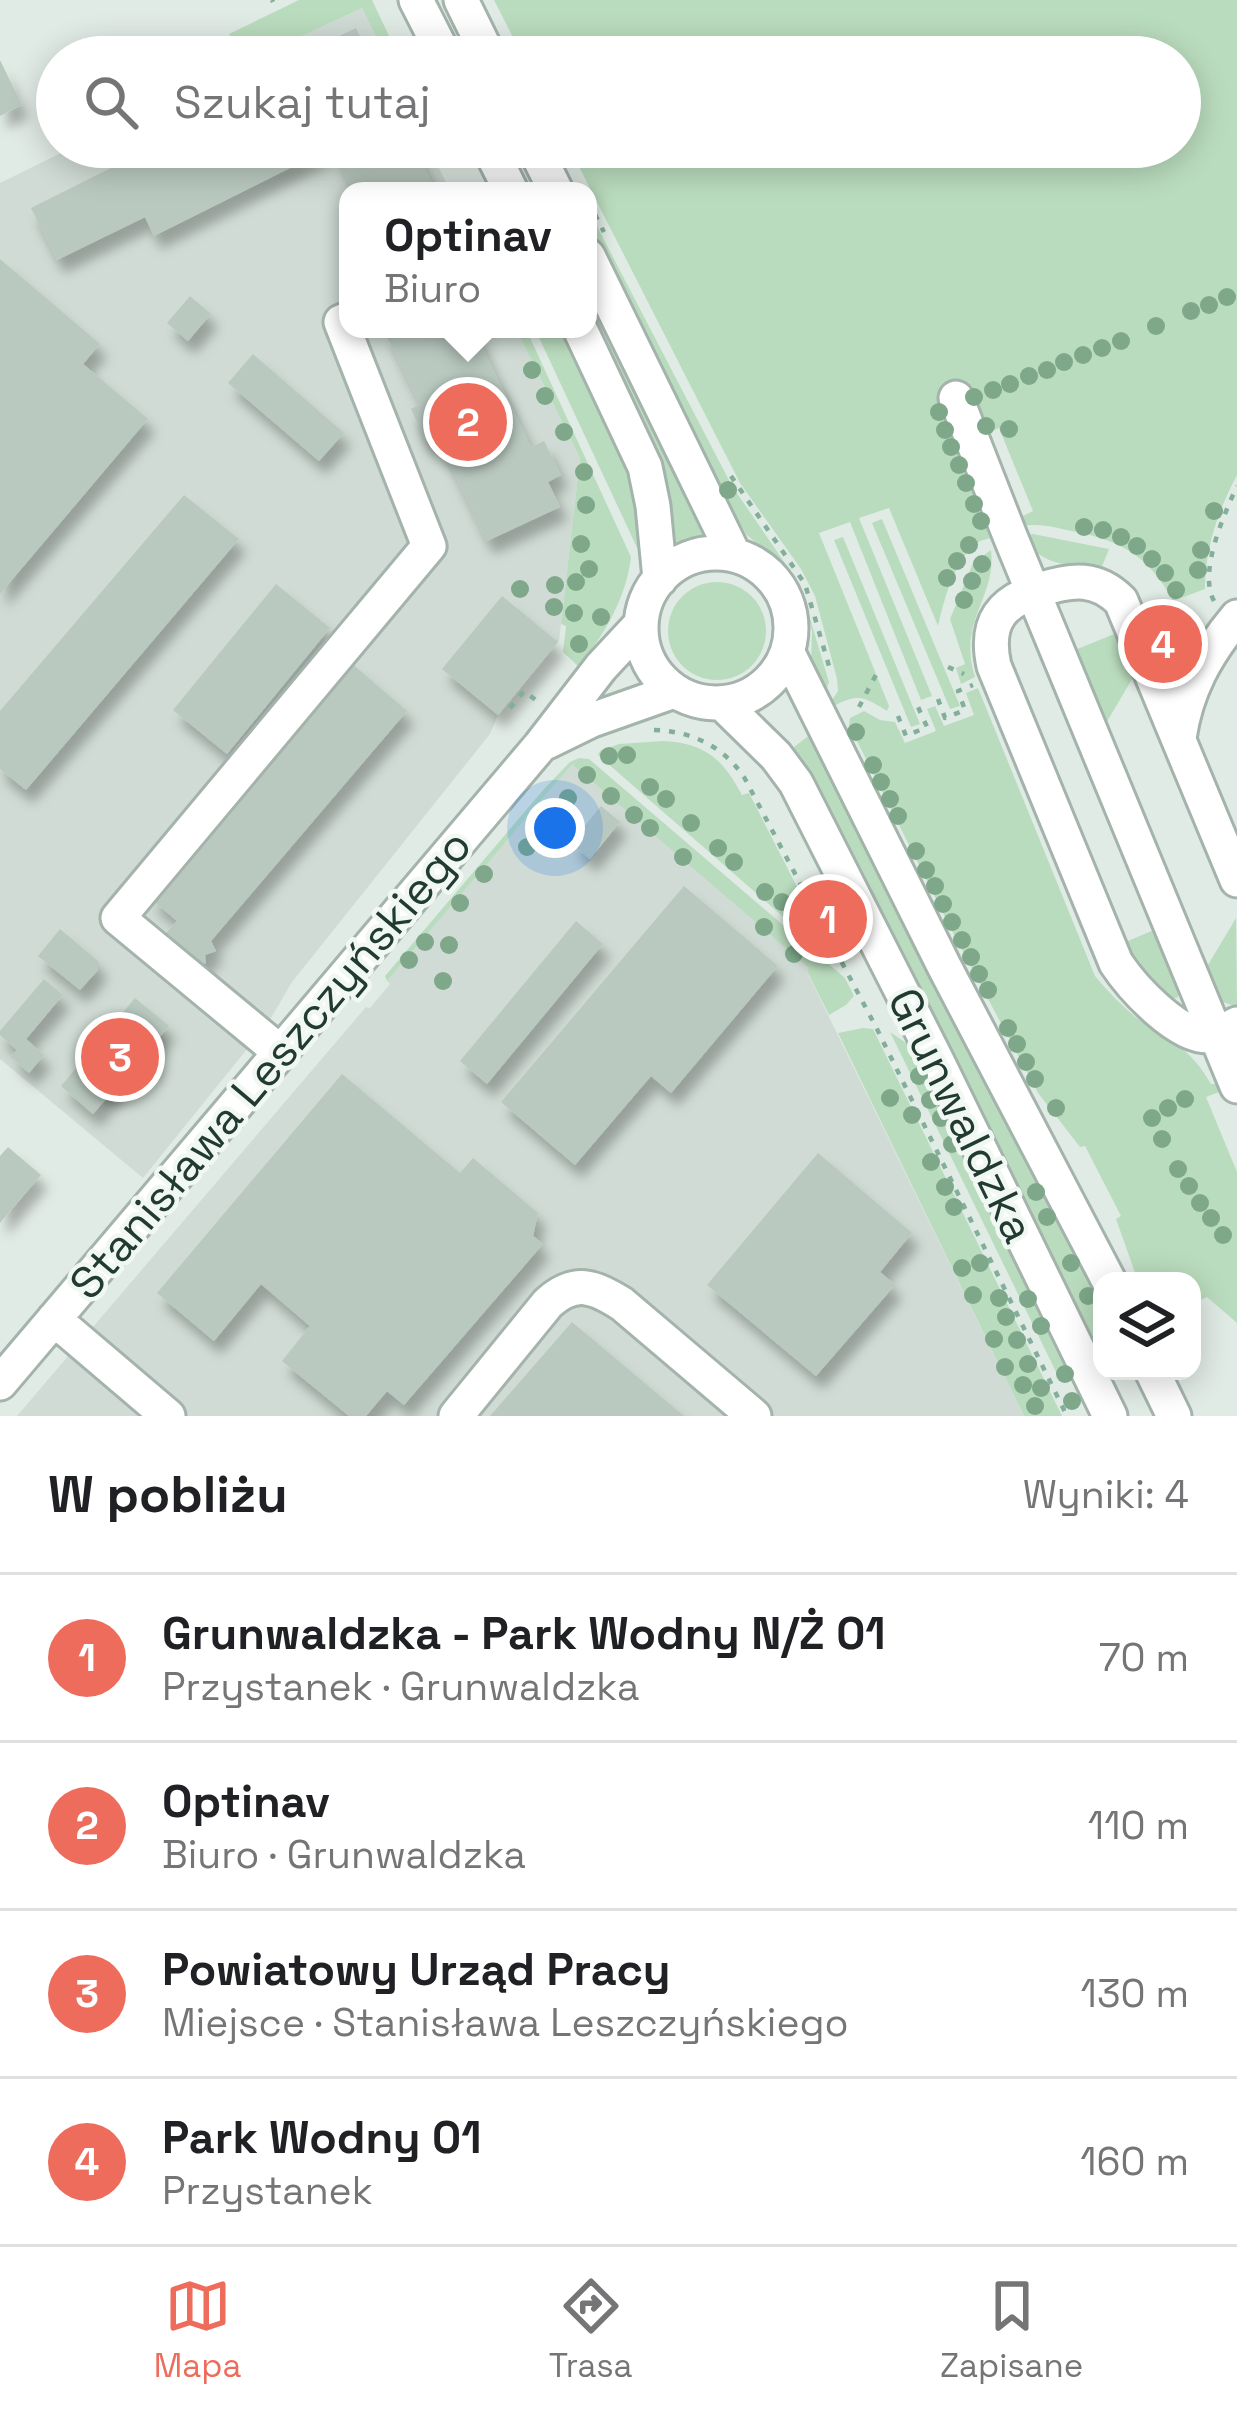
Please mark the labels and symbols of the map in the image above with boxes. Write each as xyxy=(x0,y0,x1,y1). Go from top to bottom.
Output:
pin: 2 xyxy=(429,377,507,467)
pin: 4 xyxy=(1124,599,1202,689)
your location xyxy=(525,798,585,858)
street label: Stanisława Leszczyńskiego xyxy=(57,818,484,1311)
pin: 1 xyxy=(789,874,867,964)
street label: Grunwaldzka xyxy=(875,979,1048,1252)
pin: 3 xyxy=(81,1012,159,1102)

